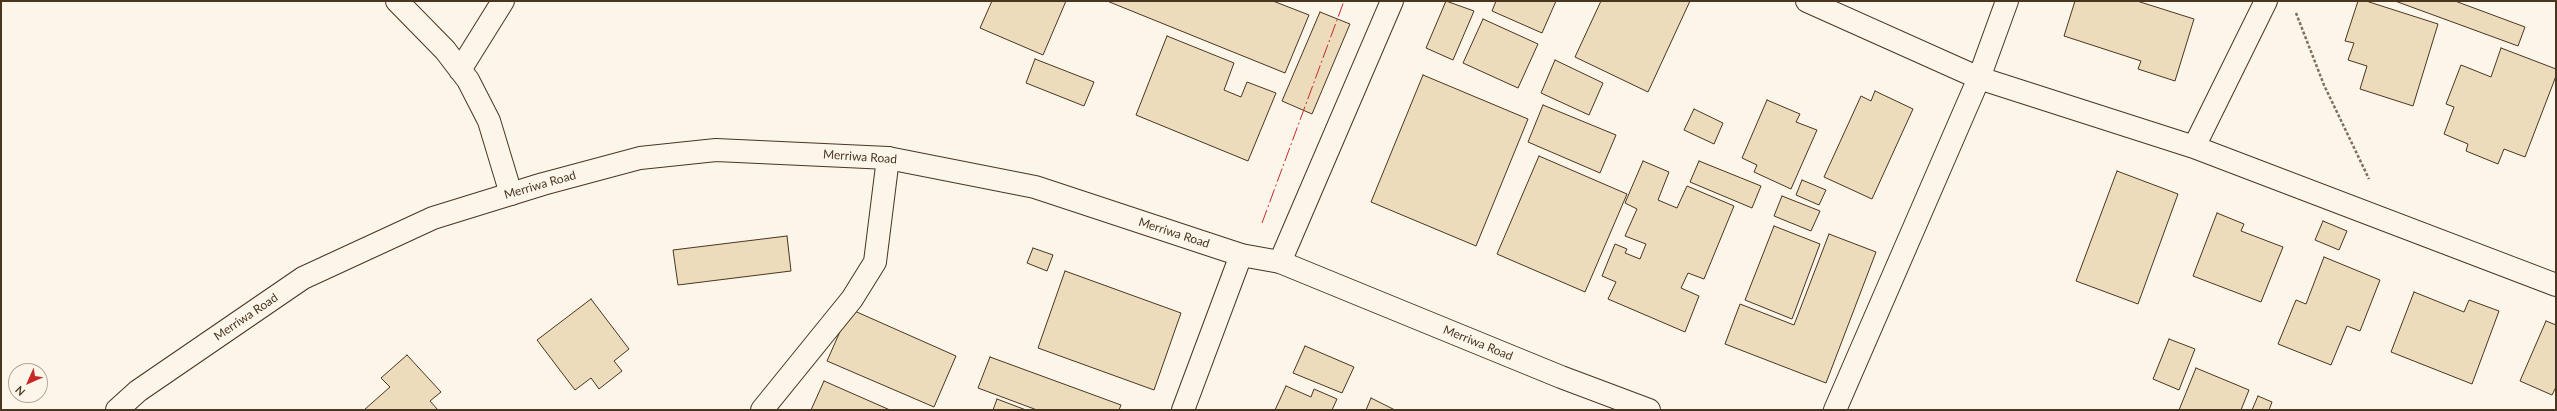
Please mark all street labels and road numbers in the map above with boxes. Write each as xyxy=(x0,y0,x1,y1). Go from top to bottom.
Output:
street label: Merriwa Road xyxy=(823,147,897,167)
street label: Merriwa Road xyxy=(502,168,578,202)
street label: Merriwa Road xyxy=(1137,215,1211,251)
street label: Merriwa Road xyxy=(211,290,281,344)
street label: Merriwa Road xyxy=(1441,322,1515,364)

